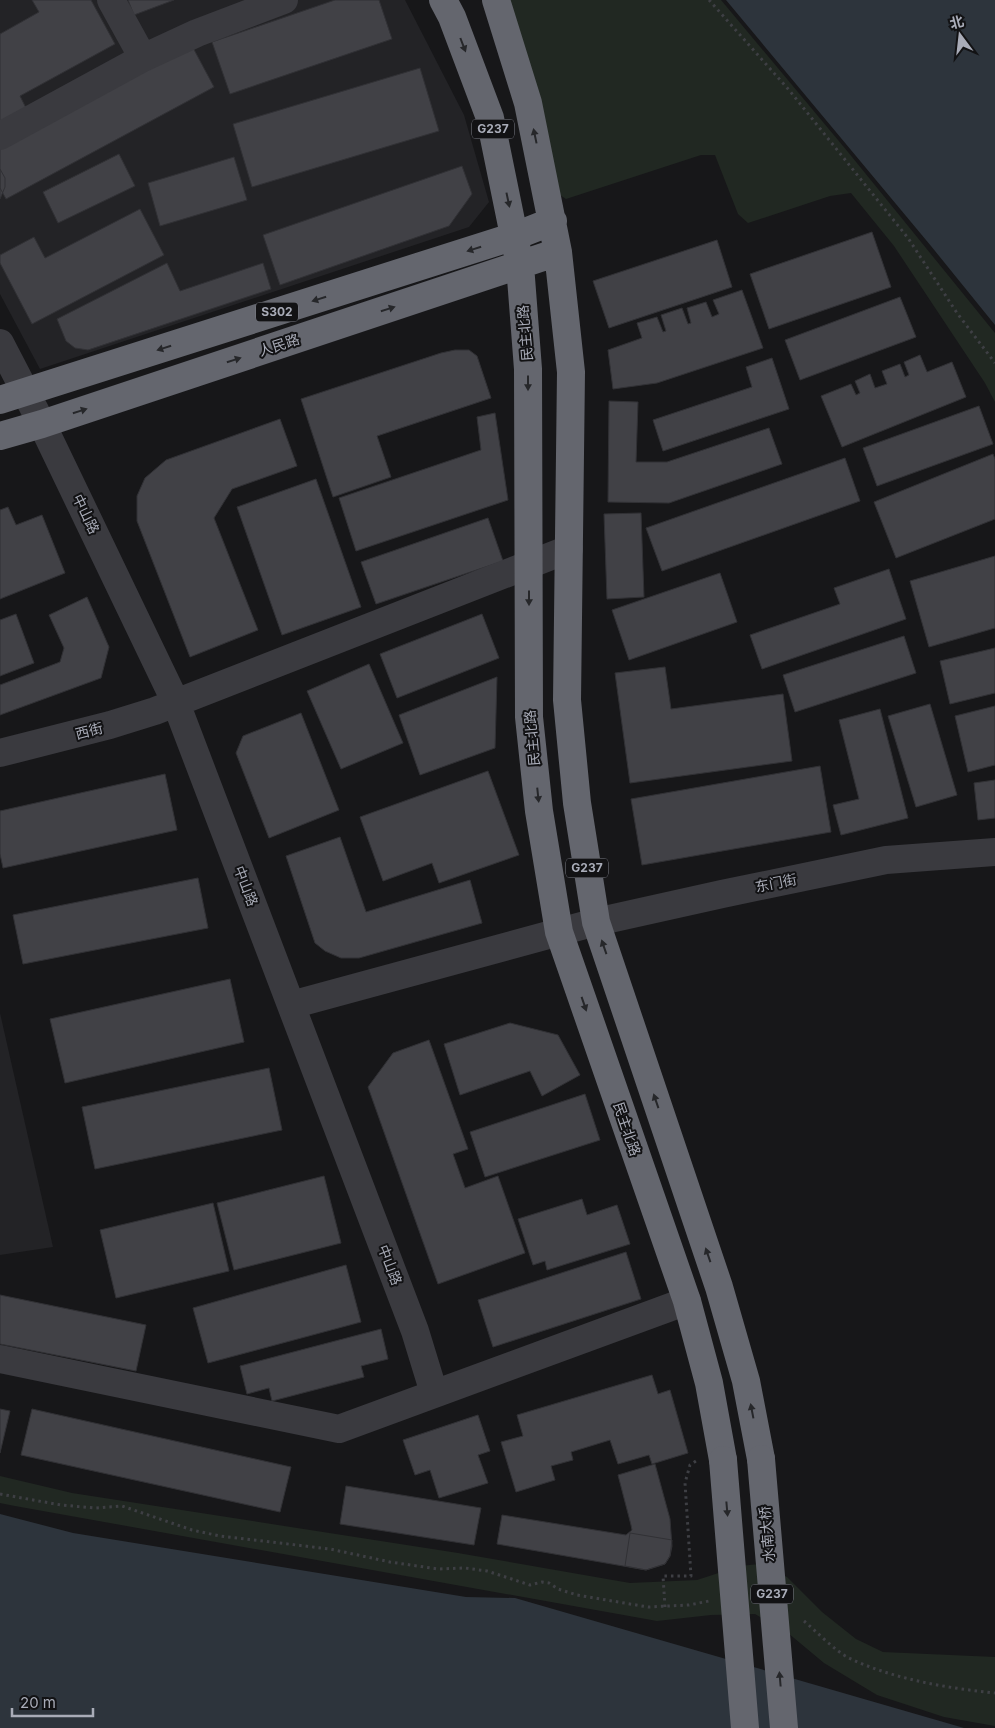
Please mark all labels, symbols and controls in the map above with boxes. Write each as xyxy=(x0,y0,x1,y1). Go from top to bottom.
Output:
north arrow xyxy=(935,10,985,60)
text: 北 xyxy=(948,12,965,32)
one-way arrow xyxy=(460,37,467,52)
road number: G237 xyxy=(472,120,514,138)
one-way arrow xyxy=(531,128,539,143)
one-way arrow xyxy=(504,193,512,209)
one-way arrow xyxy=(466,246,481,254)
one-way arrow xyxy=(311,295,326,303)
road number: S302 xyxy=(256,302,298,322)
one-way arrow xyxy=(381,304,396,312)
street label: 民主北路 xyxy=(514,304,535,362)
street label: 人民路 xyxy=(256,330,301,359)
one-way arrow xyxy=(157,345,172,353)
one-way arrow xyxy=(227,356,242,364)
one-way arrow xyxy=(524,375,532,391)
one-way arrow xyxy=(73,407,88,415)
street label: 中山路 xyxy=(70,491,103,536)
one-way arrow xyxy=(525,590,533,606)
street label: 民主北路 xyxy=(521,709,542,767)
street label: 西街 xyxy=(73,719,105,742)
one-way arrow xyxy=(534,788,542,804)
road number: G237 xyxy=(566,858,608,878)
street label: 中山路 xyxy=(231,863,262,908)
street label: 东门街 xyxy=(754,870,798,895)
one-way arrow xyxy=(600,939,608,954)
one-way arrow xyxy=(581,997,588,1012)
one-way arrow xyxy=(652,1093,660,1108)
street label: 民主北路 xyxy=(610,1100,645,1158)
street label: 中山路 xyxy=(375,1242,406,1287)
one-way arrow xyxy=(704,1247,712,1262)
one-way arrow xyxy=(748,1404,756,1419)
one-way arrow xyxy=(723,1501,731,1517)
street label: 水南大桥 xyxy=(756,1505,777,1563)
road number: G237 xyxy=(751,1585,793,1604)
one-way arrow xyxy=(775,1671,783,1687)
scale bar xyxy=(12,1686,94,1718)
text: 20 m xyxy=(20,1693,56,1712)

